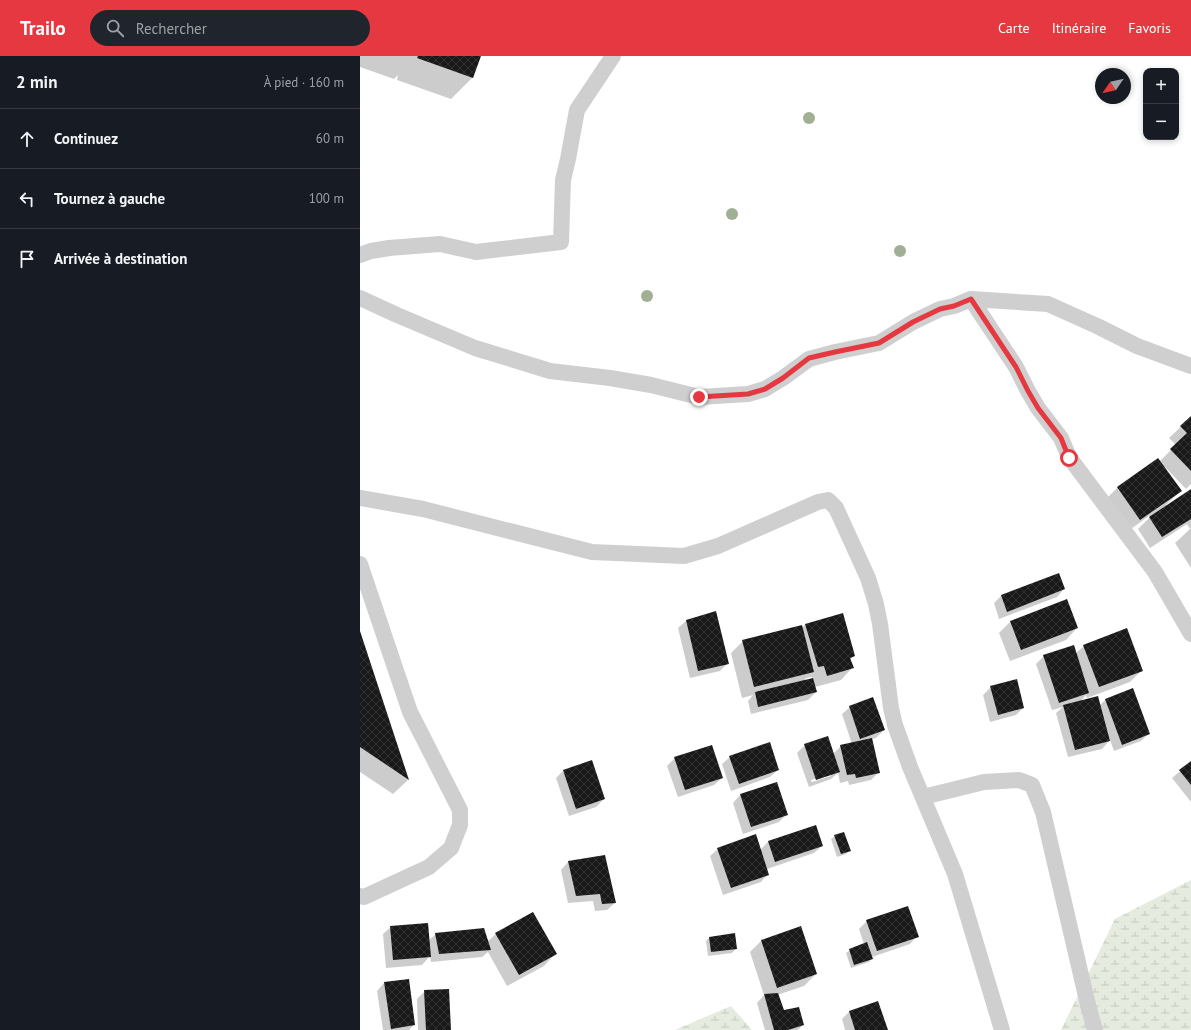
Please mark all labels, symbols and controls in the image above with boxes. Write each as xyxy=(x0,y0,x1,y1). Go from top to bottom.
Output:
search box xyxy=(90,10,370,46)
text: Trailo xyxy=(20,16,66,40)
icon: search xyxy=(104,17,126,39)
text: Rechercher xyxy=(136,19,207,38)
text: Carte xyxy=(998,19,1030,37)
text: Itinéraire xyxy=(1052,19,1106,37)
text: Favoris xyxy=(1128,19,1171,37)
north arrow xyxy=(1095,68,1131,104)
map controls xyxy=(1143,68,1179,140)
button: + xyxy=(1143,68,1179,104)
text: 2 min xyxy=(16,71,57,93)
text: À pied · 160 m xyxy=(264,74,344,91)
button: − xyxy=(1143,104,1179,140)
icon: ahead xyxy=(16,128,38,150)
text: Continuez xyxy=(54,129,118,148)
text: 60 m xyxy=(316,130,344,147)
icon: left xyxy=(16,188,38,210)
text: Tournez à gauche xyxy=(54,189,165,208)
text: 100 m xyxy=(309,190,344,207)
icon: arrive xyxy=(16,248,38,270)
text: Arrivée à destination xyxy=(54,249,187,268)
route end xyxy=(690,388,708,406)
route start xyxy=(1060,449,1078,467)

